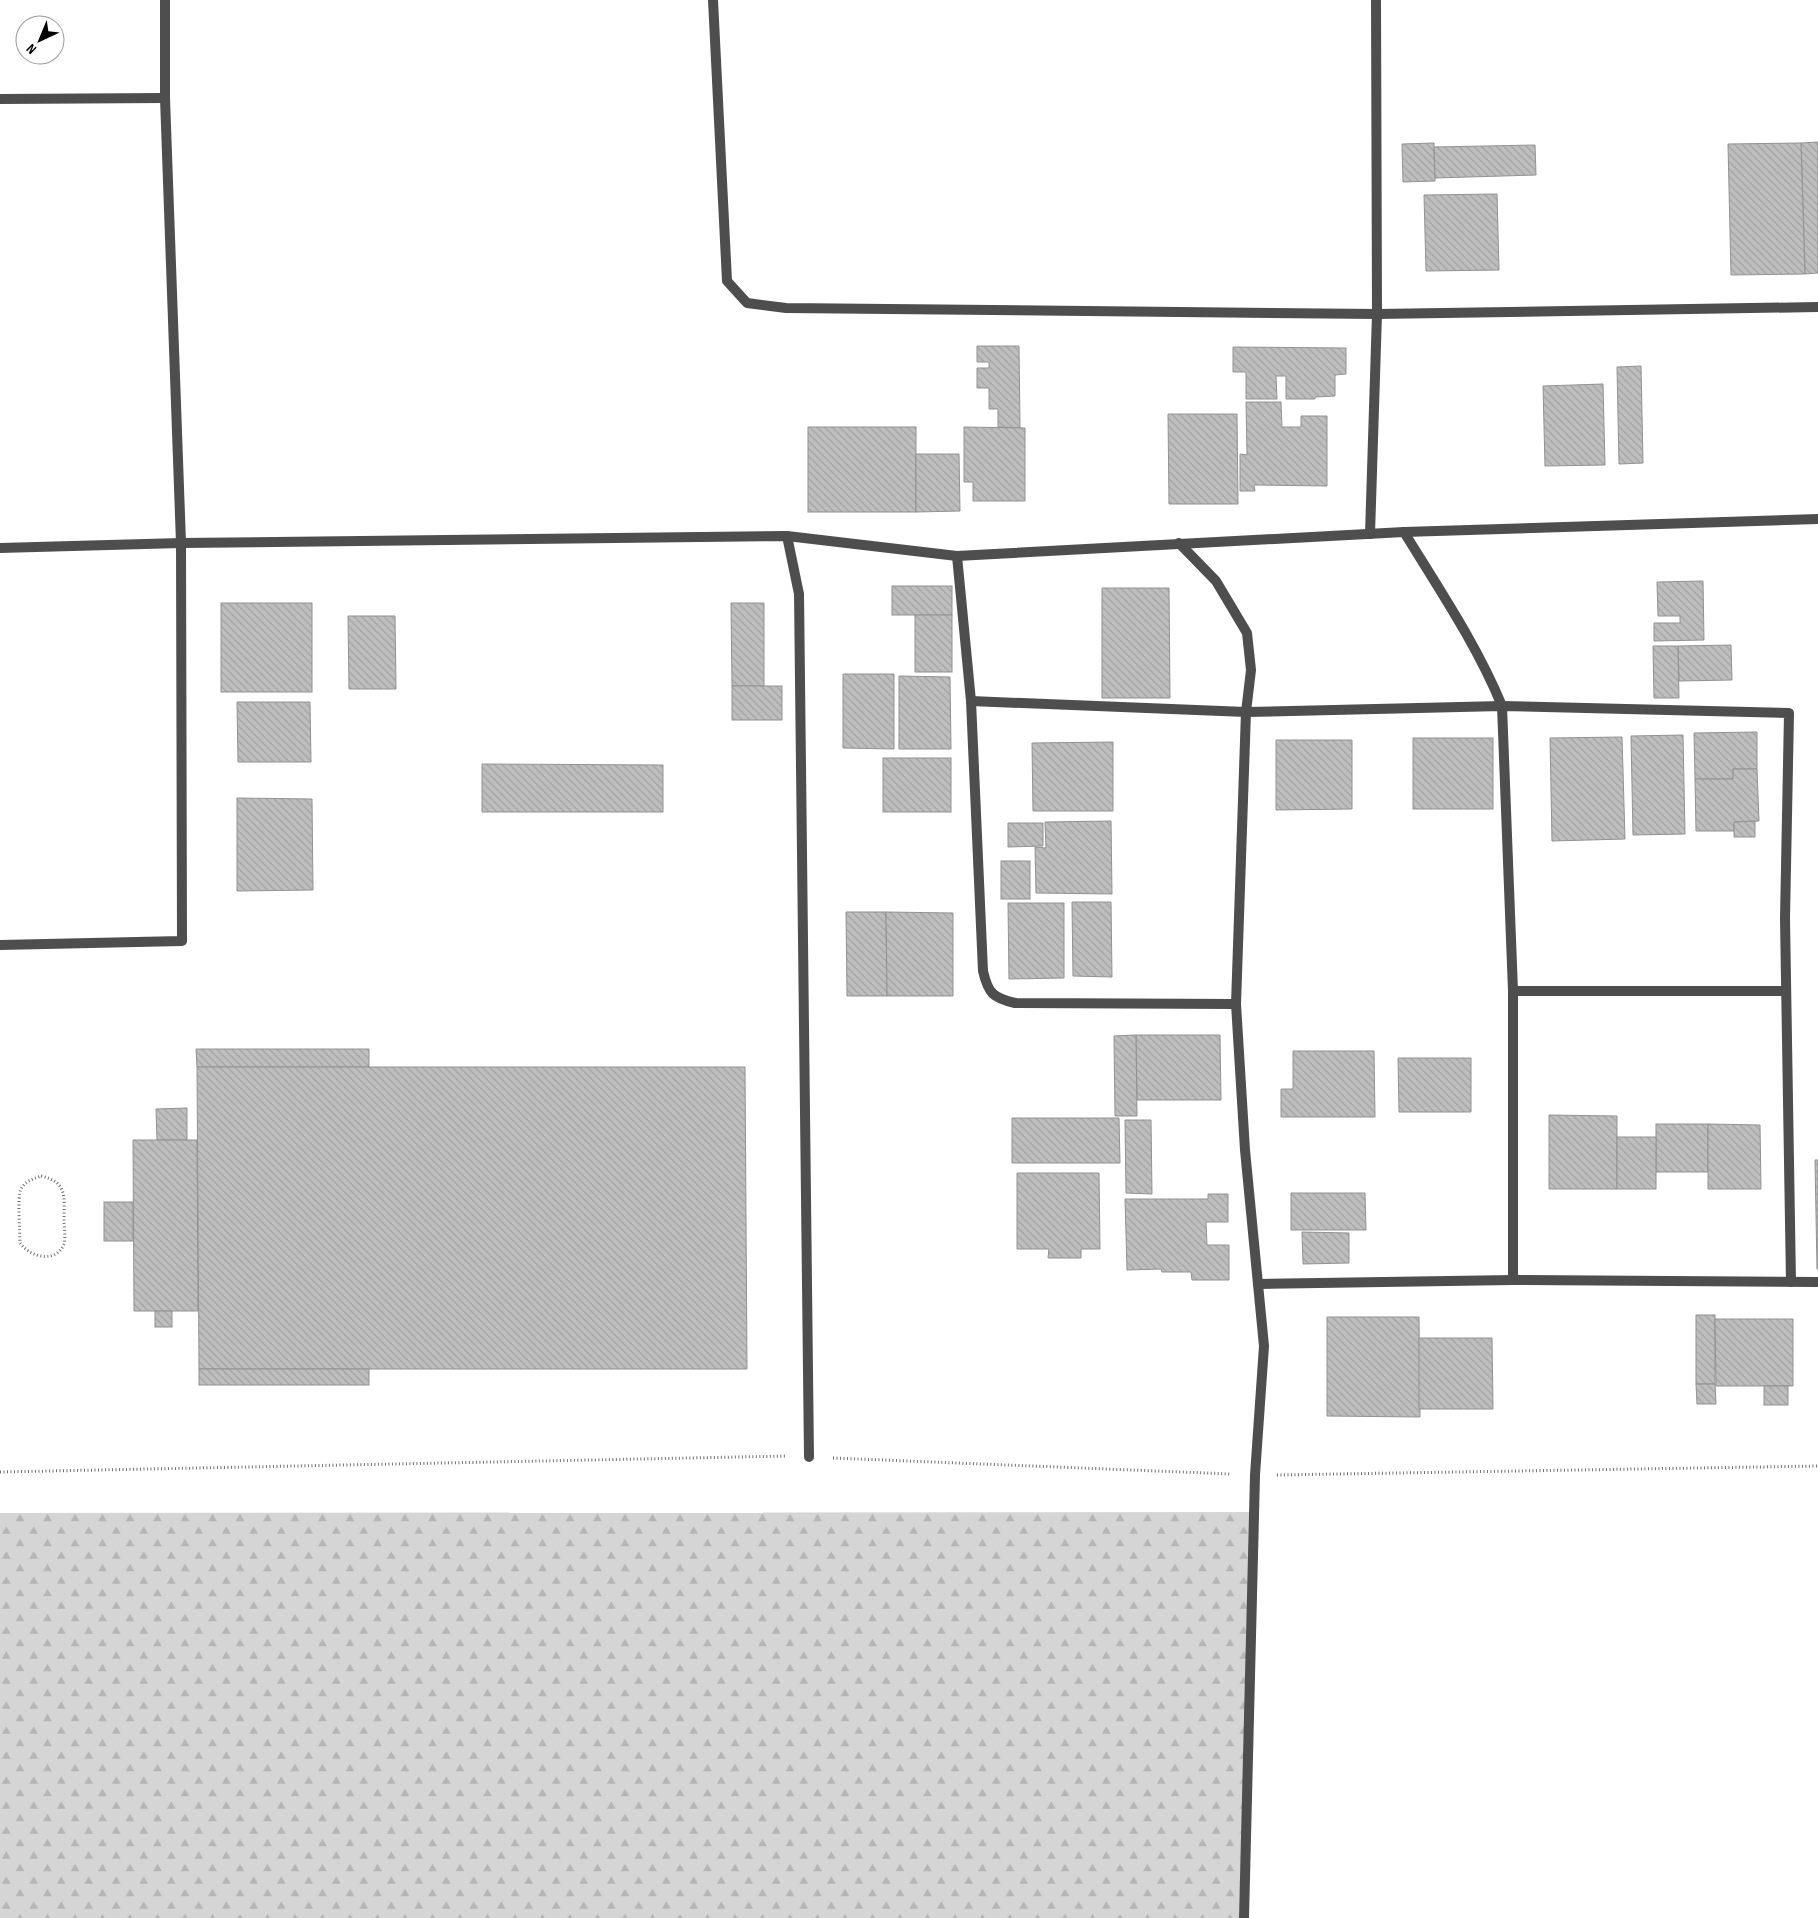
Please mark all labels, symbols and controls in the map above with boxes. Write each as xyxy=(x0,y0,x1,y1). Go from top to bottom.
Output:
north arrow xyxy=(15,15,65,65)
text: N xyxy=(23,40,40,58)

